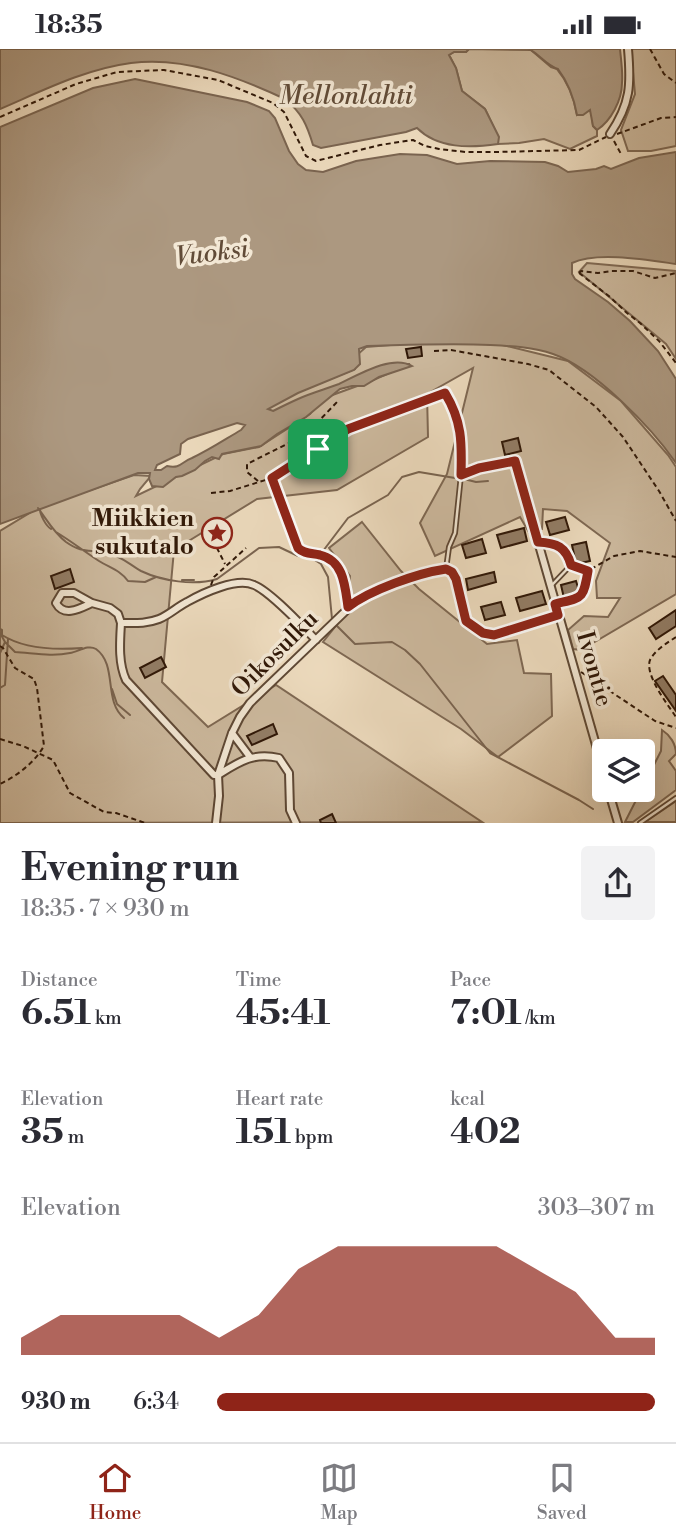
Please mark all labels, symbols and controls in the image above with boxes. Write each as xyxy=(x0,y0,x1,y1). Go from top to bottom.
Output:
text: 18:35 xyxy=(35,9,103,41)
water label: Mellonlahti xyxy=(279,80,414,112)
water label: Vuoksi xyxy=(174,233,251,273)
pin xyxy=(288,419,348,479)
icon: arrive xyxy=(299,430,337,468)
place label: Miikkien sukutalo xyxy=(91,504,194,562)
place icon: Miikkien sukutalo xyxy=(200,516,234,550)
street label: Oikosulku xyxy=(225,604,325,704)
street label: Ivontie xyxy=(569,628,619,710)
map controls xyxy=(592,739,655,802)
button: layers xyxy=(592,739,655,802)
text: Evening run xyxy=(21,845,239,892)
button: share xyxy=(581,846,655,920)
text: 18:35 · 7 × 930 m xyxy=(21,895,190,923)
text: Distance xyxy=(21,968,98,992)
text: Time xyxy=(236,968,281,992)
text: Pace xyxy=(450,968,491,992)
text: 6.51 xyxy=(21,992,91,1035)
text: 45:41 xyxy=(236,992,330,1035)
text: 7:01 xyxy=(450,992,522,1035)
text: km xyxy=(91,1006,122,1030)
text: /km xyxy=(522,1006,556,1030)
text: Elevation xyxy=(21,1087,103,1111)
text: Heart rate xyxy=(236,1087,323,1111)
text: kcal xyxy=(450,1087,485,1111)
text: 35 xyxy=(21,1111,64,1154)
text: 151 xyxy=(236,1111,291,1154)
text: 402 xyxy=(450,1111,521,1154)
text: m xyxy=(64,1125,84,1149)
text: bpm xyxy=(291,1125,333,1149)
text: Elevation xyxy=(21,1194,121,1222)
text: 303–307 m xyxy=(538,1194,655,1222)
text: 930 m xyxy=(21,1388,91,1416)
text: 6:34 xyxy=(133,1388,179,1416)
tab: Home xyxy=(89,1459,141,1525)
tab: Map xyxy=(320,1459,358,1525)
tab: Saved xyxy=(537,1459,587,1525)

